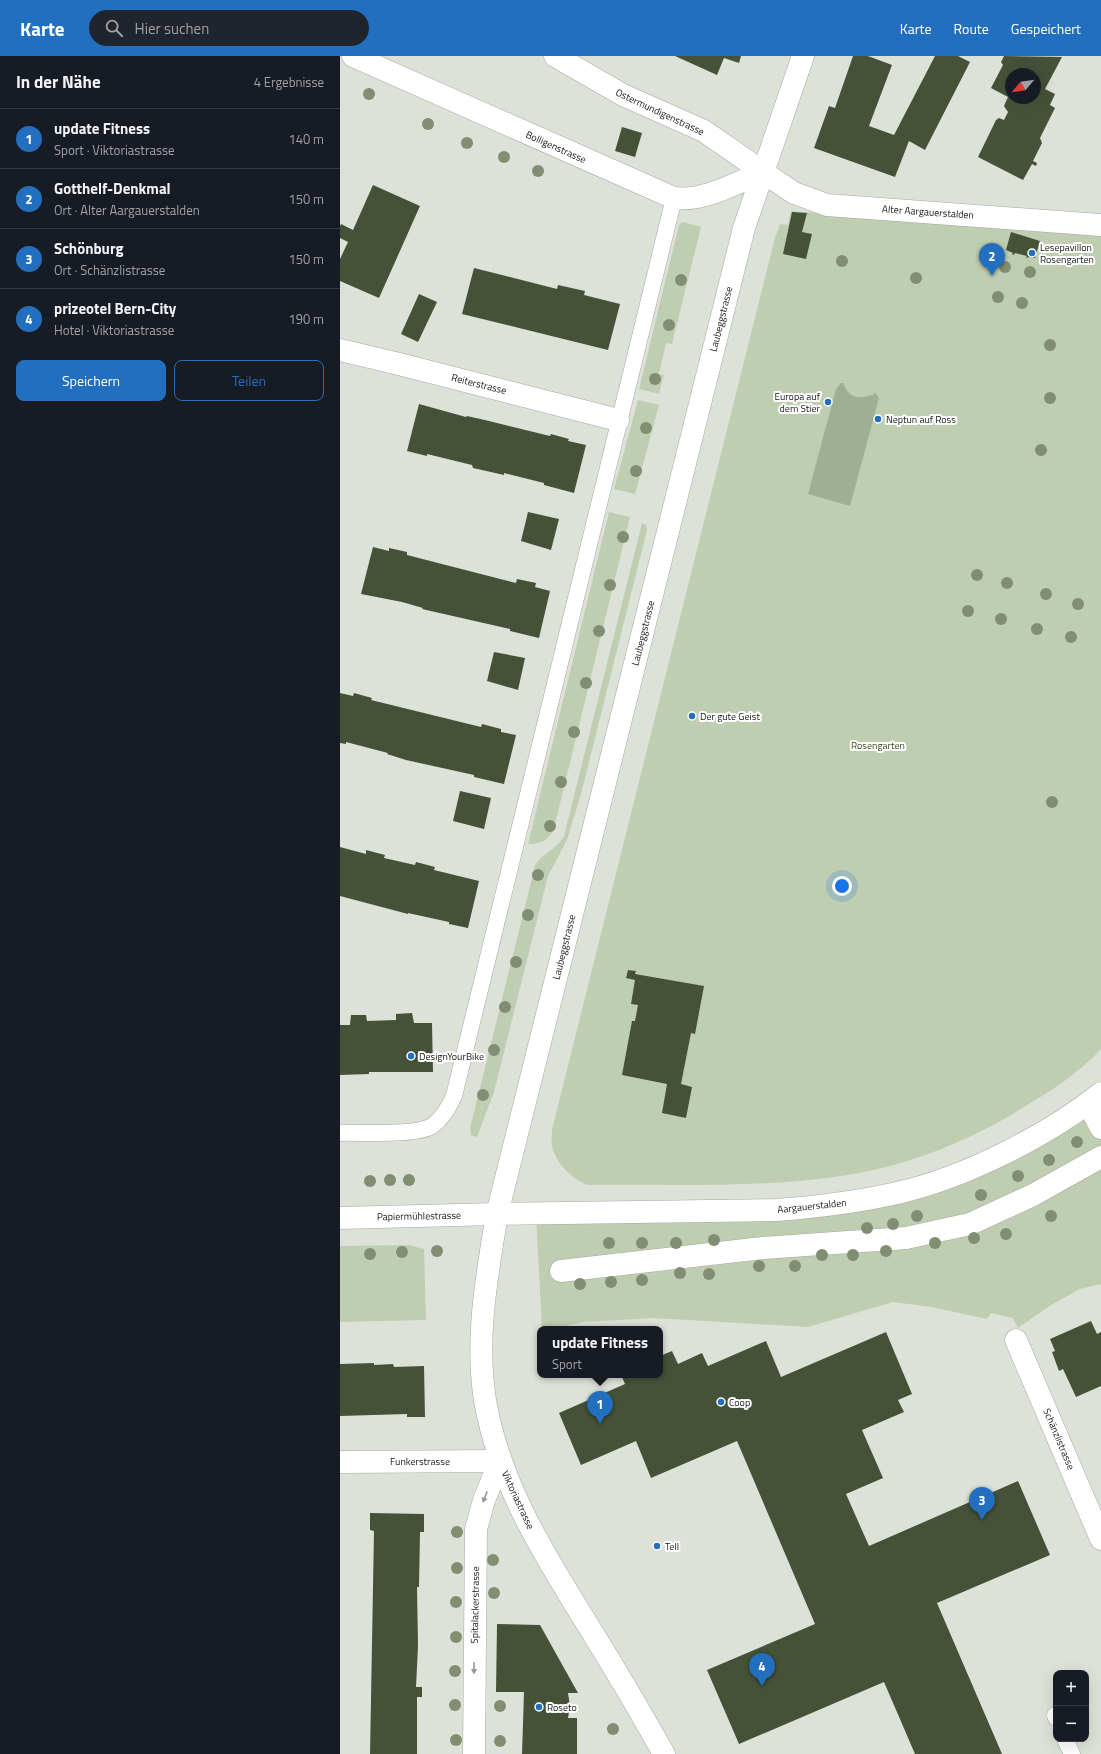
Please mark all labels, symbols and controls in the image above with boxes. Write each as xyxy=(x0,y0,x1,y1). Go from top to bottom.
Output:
search box xyxy=(89,10,369,46)
text: Karte xyxy=(20,14,65,43)
icon: search xyxy=(103,17,125,39)
text: Hier suchen xyxy=(135,17,209,40)
text: Karte xyxy=(900,18,932,39)
text: Route xyxy=(954,18,989,39)
text: Gespeichert xyxy=(1011,18,1081,39)
north arrow xyxy=(1005,68,1041,104)
text: In der Nähe xyxy=(16,69,101,95)
text: 4 Ergebnisse xyxy=(254,72,324,92)
street label: Ostermundigenstrasse xyxy=(613,85,707,139)
text: update Fitness xyxy=(54,117,150,140)
street label: Bolligenstrasse xyxy=(523,127,589,167)
text: 1 xyxy=(25,129,33,149)
text: 140 m xyxy=(288,129,324,149)
text: Sport · Viktoriastrasse xyxy=(54,140,175,160)
text: Gotthelf-Denkmal xyxy=(54,177,171,200)
text: 2 xyxy=(25,189,33,209)
text: 150 m xyxy=(288,189,324,209)
text: Ort · Alter Aargauerstalden xyxy=(54,200,200,220)
street label: Alter Aargauerstalden xyxy=(882,201,974,223)
text: Schönburg xyxy=(54,237,123,260)
place label: Lesepavillon Rosengarten xyxy=(1040,240,1094,267)
pin: 2 xyxy=(979,243,1005,276)
marker: Lesepavillon Rosengarten xyxy=(1027,248,1037,258)
text: 3 xyxy=(25,249,33,269)
text: 150 m xyxy=(288,249,324,269)
text: Ort · Schänzlistrasse xyxy=(54,260,165,280)
street label: Laubeggstrasse xyxy=(706,285,736,353)
text: prizeotel Bern-City xyxy=(54,297,176,320)
text: 4 xyxy=(25,309,33,329)
text: 190 m xyxy=(288,309,324,329)
text: Hotel · Viktoriastrasse xyxy=(54,320,174,340)
button: Speichern xyxy=(16,360,166,401)
button: Teilen xyxy=(174,360,324,401)
street label: Reiterstrasse xyxy=(450,370,508,398)
place label: Europa auf dem Stier xyxy=(774,389,821,416)
marker: Europa auf dem Stier xyxy=(823,397,833,407)
place label: Neptun auf Ross xyxy=(886,412,956,427)
marker: Neptun auf Ross xyxy=(873,414,883,424)
street label: Laubeggstrasse xyxy=(628,599,658,667)
place label: Der gute Geist xyxy=(700,709,760,724)
marker: Der gute Geist xyxy=(687,711,697,721)
park label: Rosengarten xyxy=(851,738,905,753)
your location xyxy=(832,876,852,896)
street label: Laubeggstrasse xyxy=(549,913,579,981)
place label: DesignYourBike xyxy=(419,1049,484,1064)
marker: DesignYourBike xyxy=(406,1051,416,1061)
street label: Aargauerstalden xyxy=(777,1195,847,1217)
street label: Papiermühlestrasse xyxy=(377,1208,461,1224)
popup xyxy=(537,1326,663,1378)
text: update Fitness xyxy=(552,1331,648,1354)
text: Sport xyxy=(552,1354,582,1374)
pin: 1 xyxy=(587,1391,613,1424)
place label: Coop xyxy=(729,1395,750,1410)
marker: Coop xyxy=(716,1397,726,1407)
street label: Schänzlistrasse xyxy=(1039,1406,1079,1472)
street label: Funkerstrasse xyxy=(390,1454,450,1469)
street label: Viktoriastrasse xyxy=(498,1468,538,1532)
pin: 3 xyxy=(969,1487,995,1520)
one-way arrow xyxy=(482,1492,488,1504)
place label: Tell xyxy=(665,1539,679,1554)
marker: Tell xyxy=(652,1541,662,1551)
street label: Spitalackerstrasse xyxy=(467,1566,483,1644)
pin: 4 xyxy=(749,1653,775,1686)
one-way arrow xyxy=(471,1662,477,1675)
map controls xyxy=(1053,1670,1089,1742)
button: + xyxy=(1053,1670,1089,1706)
place label: Roseto xyxy=(547,1700,577,1715)
marker: Roseto xyxy=(534,1702,544,1712)
button: − xyxy=(1053,1706,1089,1742)

